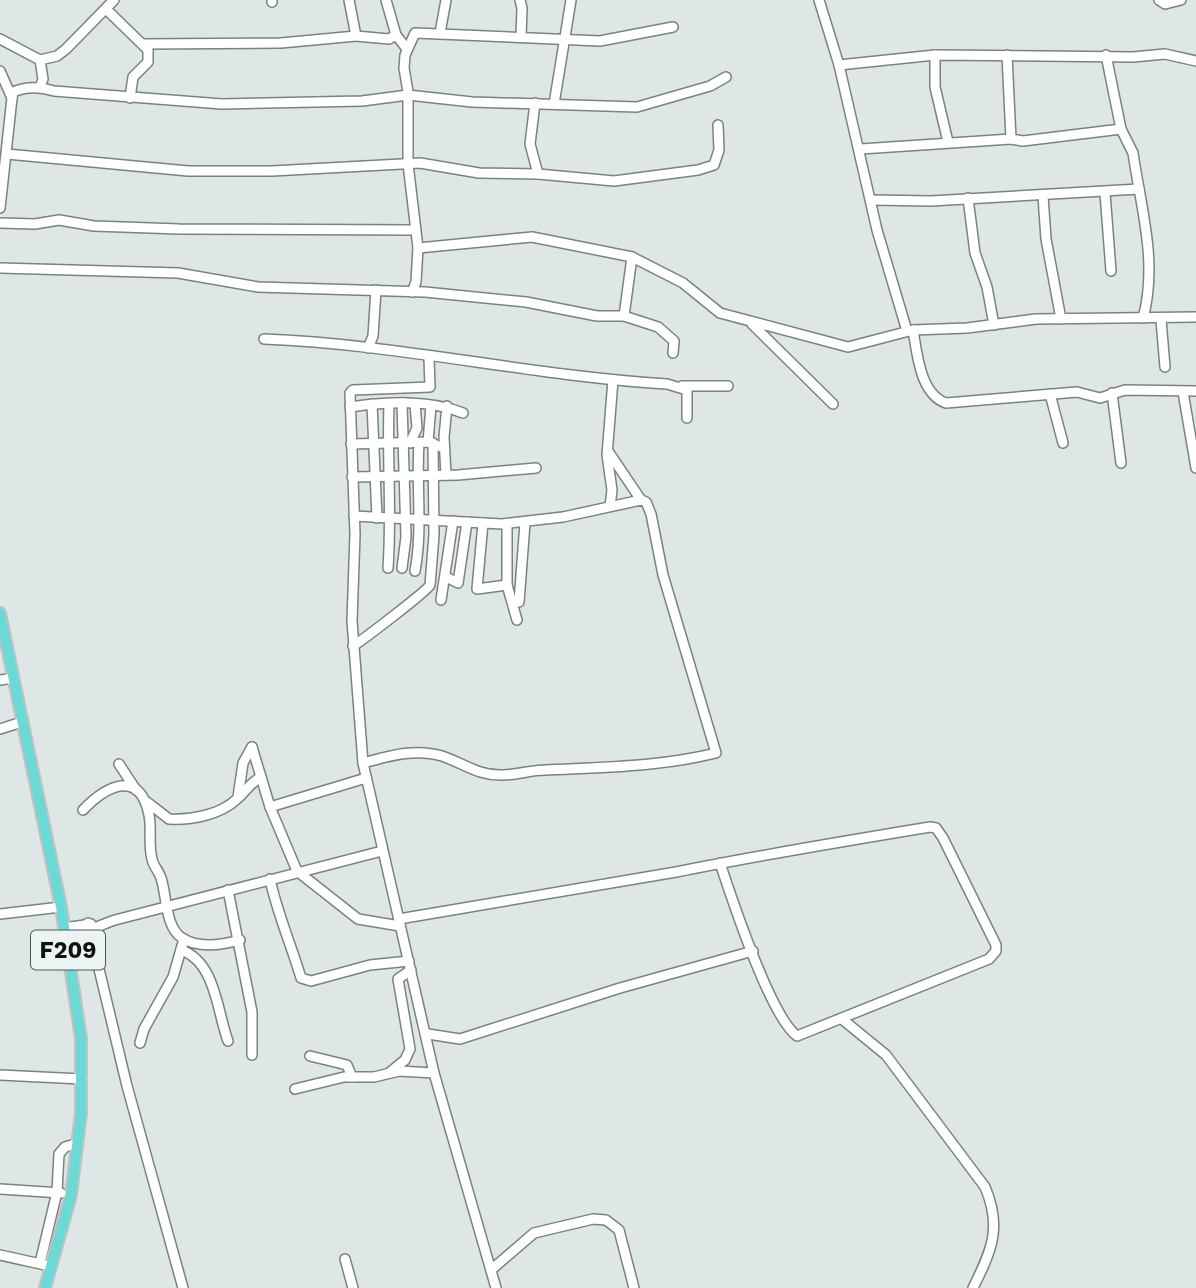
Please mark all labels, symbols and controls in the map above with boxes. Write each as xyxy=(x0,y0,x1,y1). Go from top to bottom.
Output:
road number: F209 xyxy=(31,931,105,970)

